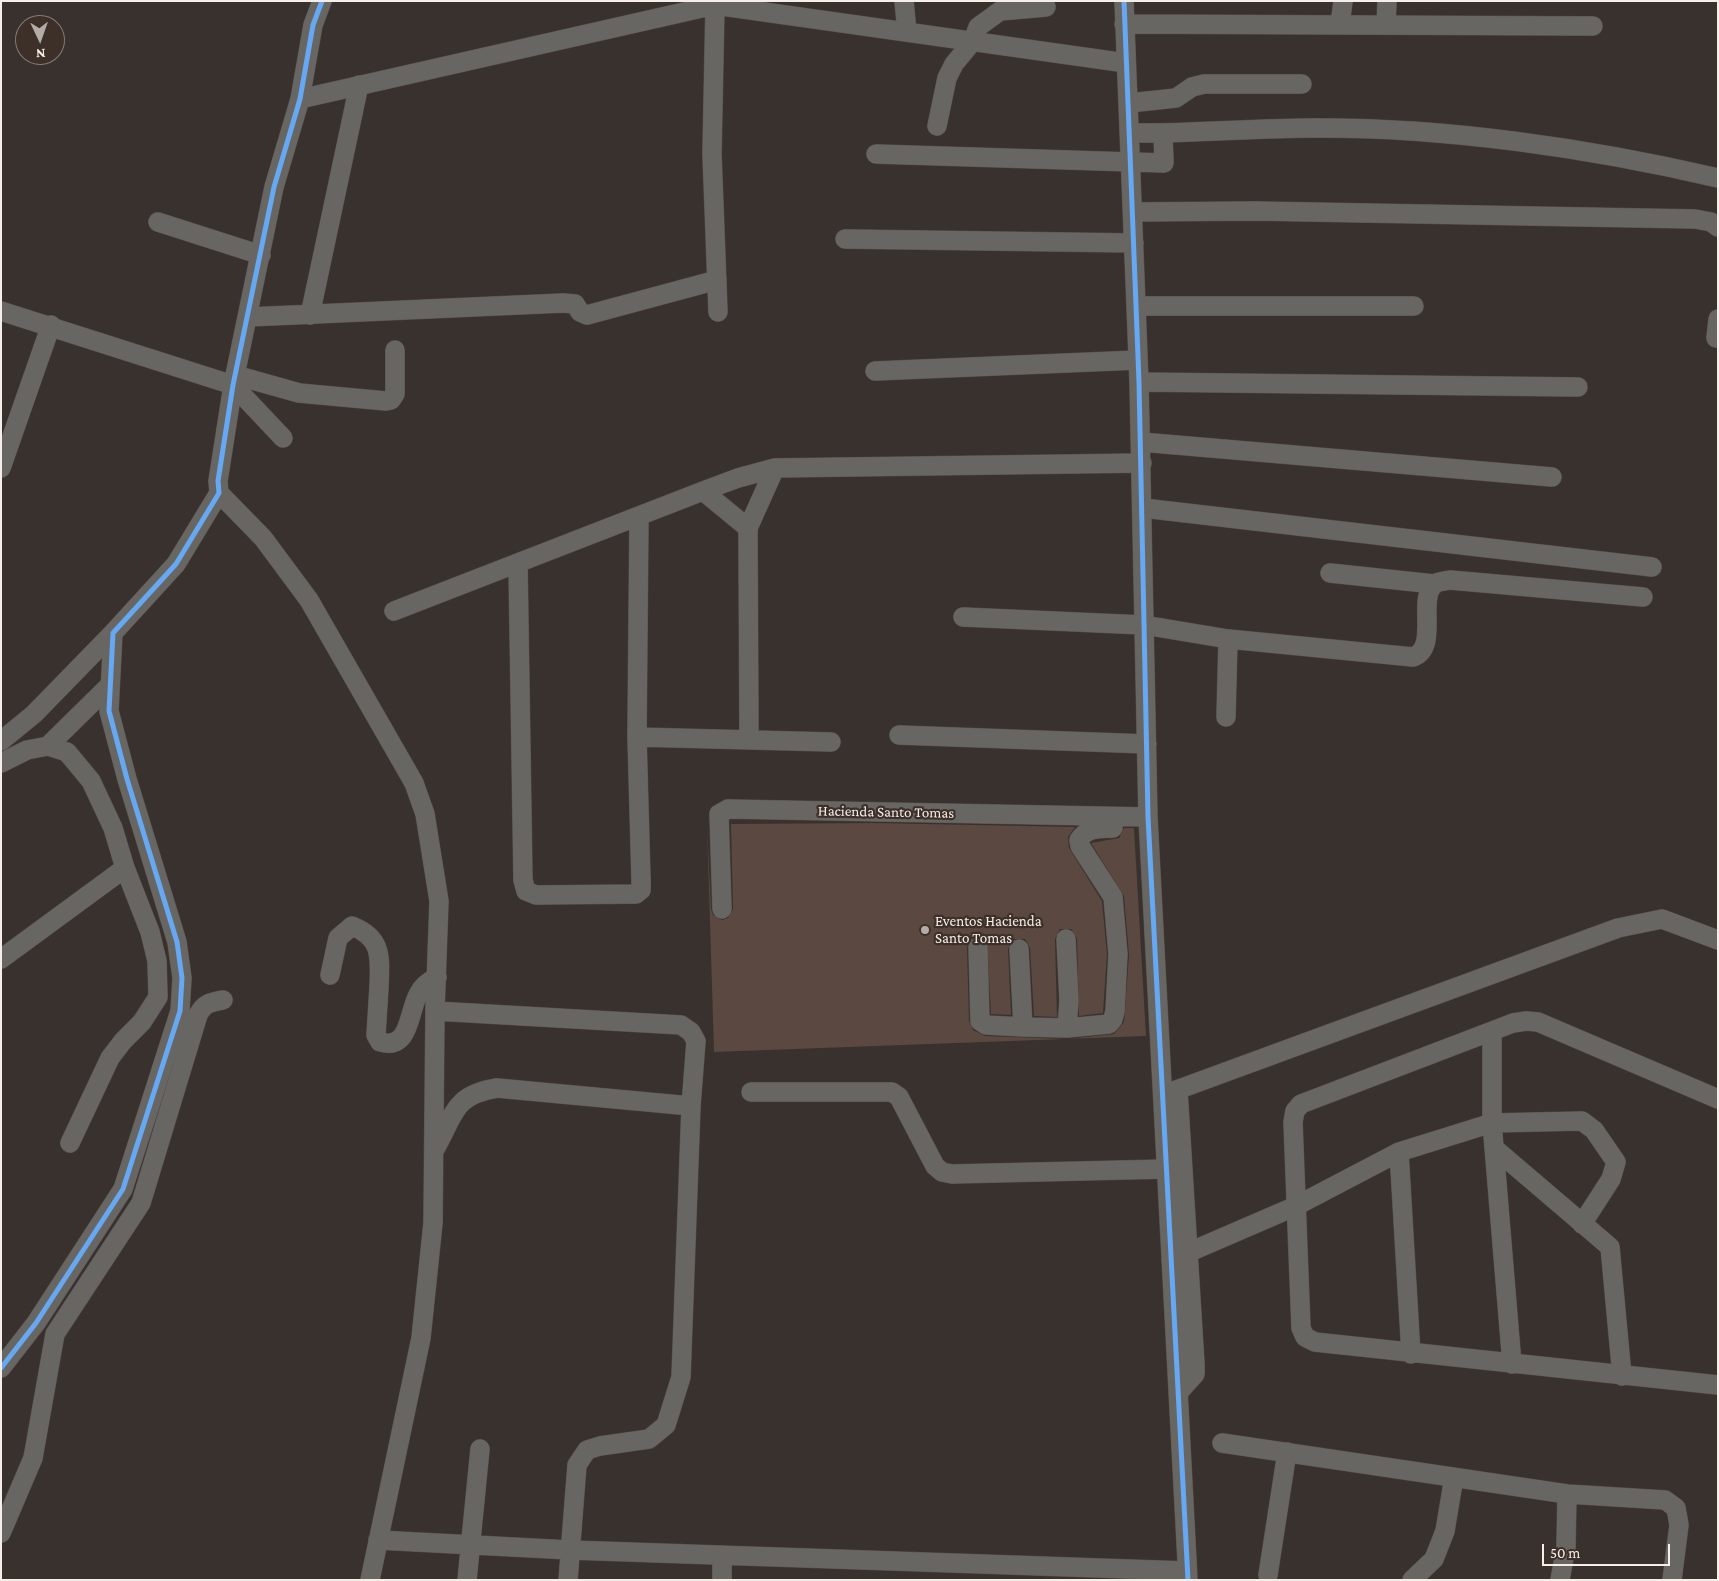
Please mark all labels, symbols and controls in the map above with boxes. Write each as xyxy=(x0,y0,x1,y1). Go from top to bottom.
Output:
north arrow xyxy=(15,15,65,65)
text: N xyxy=(36,46,46,62)
street label: Hacienda Santo Tomas xyxy=(818,802,954,822)
place label: Eventos Hacienda Santo Tomas xyxy=(935,912,1042,947)
marker: Eventos Hacienda Santo Tomas xyxy=(919,924,931,936)
scale bar xyxy=(1544,1534,1672,1566)
text: 50 m xyxy=(1550,1545,1580,1561)

